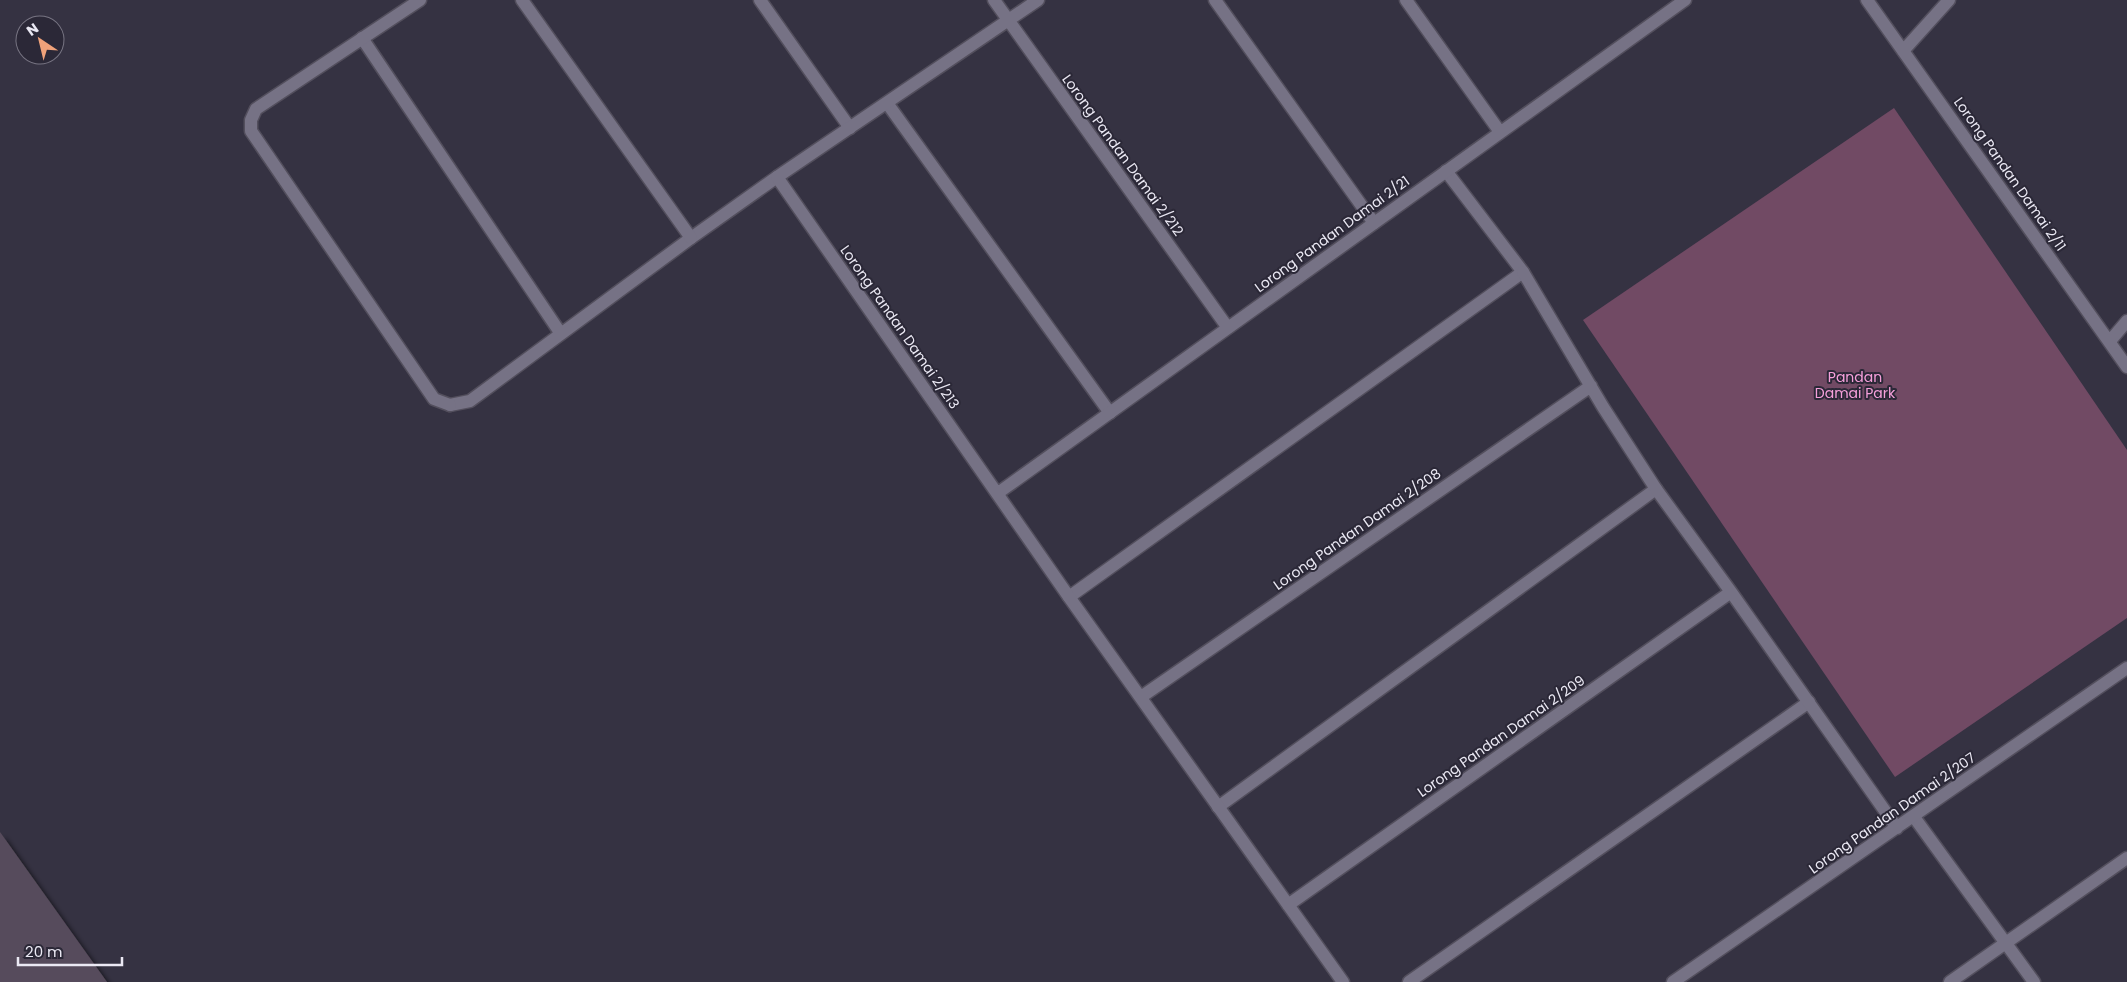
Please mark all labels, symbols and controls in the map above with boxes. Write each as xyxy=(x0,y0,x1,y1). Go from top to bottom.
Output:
north arrow xyxy=(15,15,65,65)
text: N xyxy=(22,18,43,41)
street label: Lorong Pandan Damai 2/212 xyxy=(1058,70,1188,240)
street label: Lorong Pandan Damai 2/11 xyxy=(1949,93,2071,255)
street label: Lorong Pandan Damai 2/21 xyxy=(1250,171,1414,297)
street label: Lorong Pandan Damai 2/213 xyxy=(836,241,964,413)
park label: Pandan Damai Park xyxy=(1815,367,1896,403)
street label: Lorong Pandan Damai 2/208 xyxy=(1269,463,1445,595)
street label: Lorong Pandan Damai 2/209 xyxy=(1413,670,1589,802)
street label: Lorong Pandan Damai 2/207 xyxy=(1805,747,1980,878)
scale bar xyxy=(18,934,121,966)
text: 20 m xyxy=(25,941,63,962)

